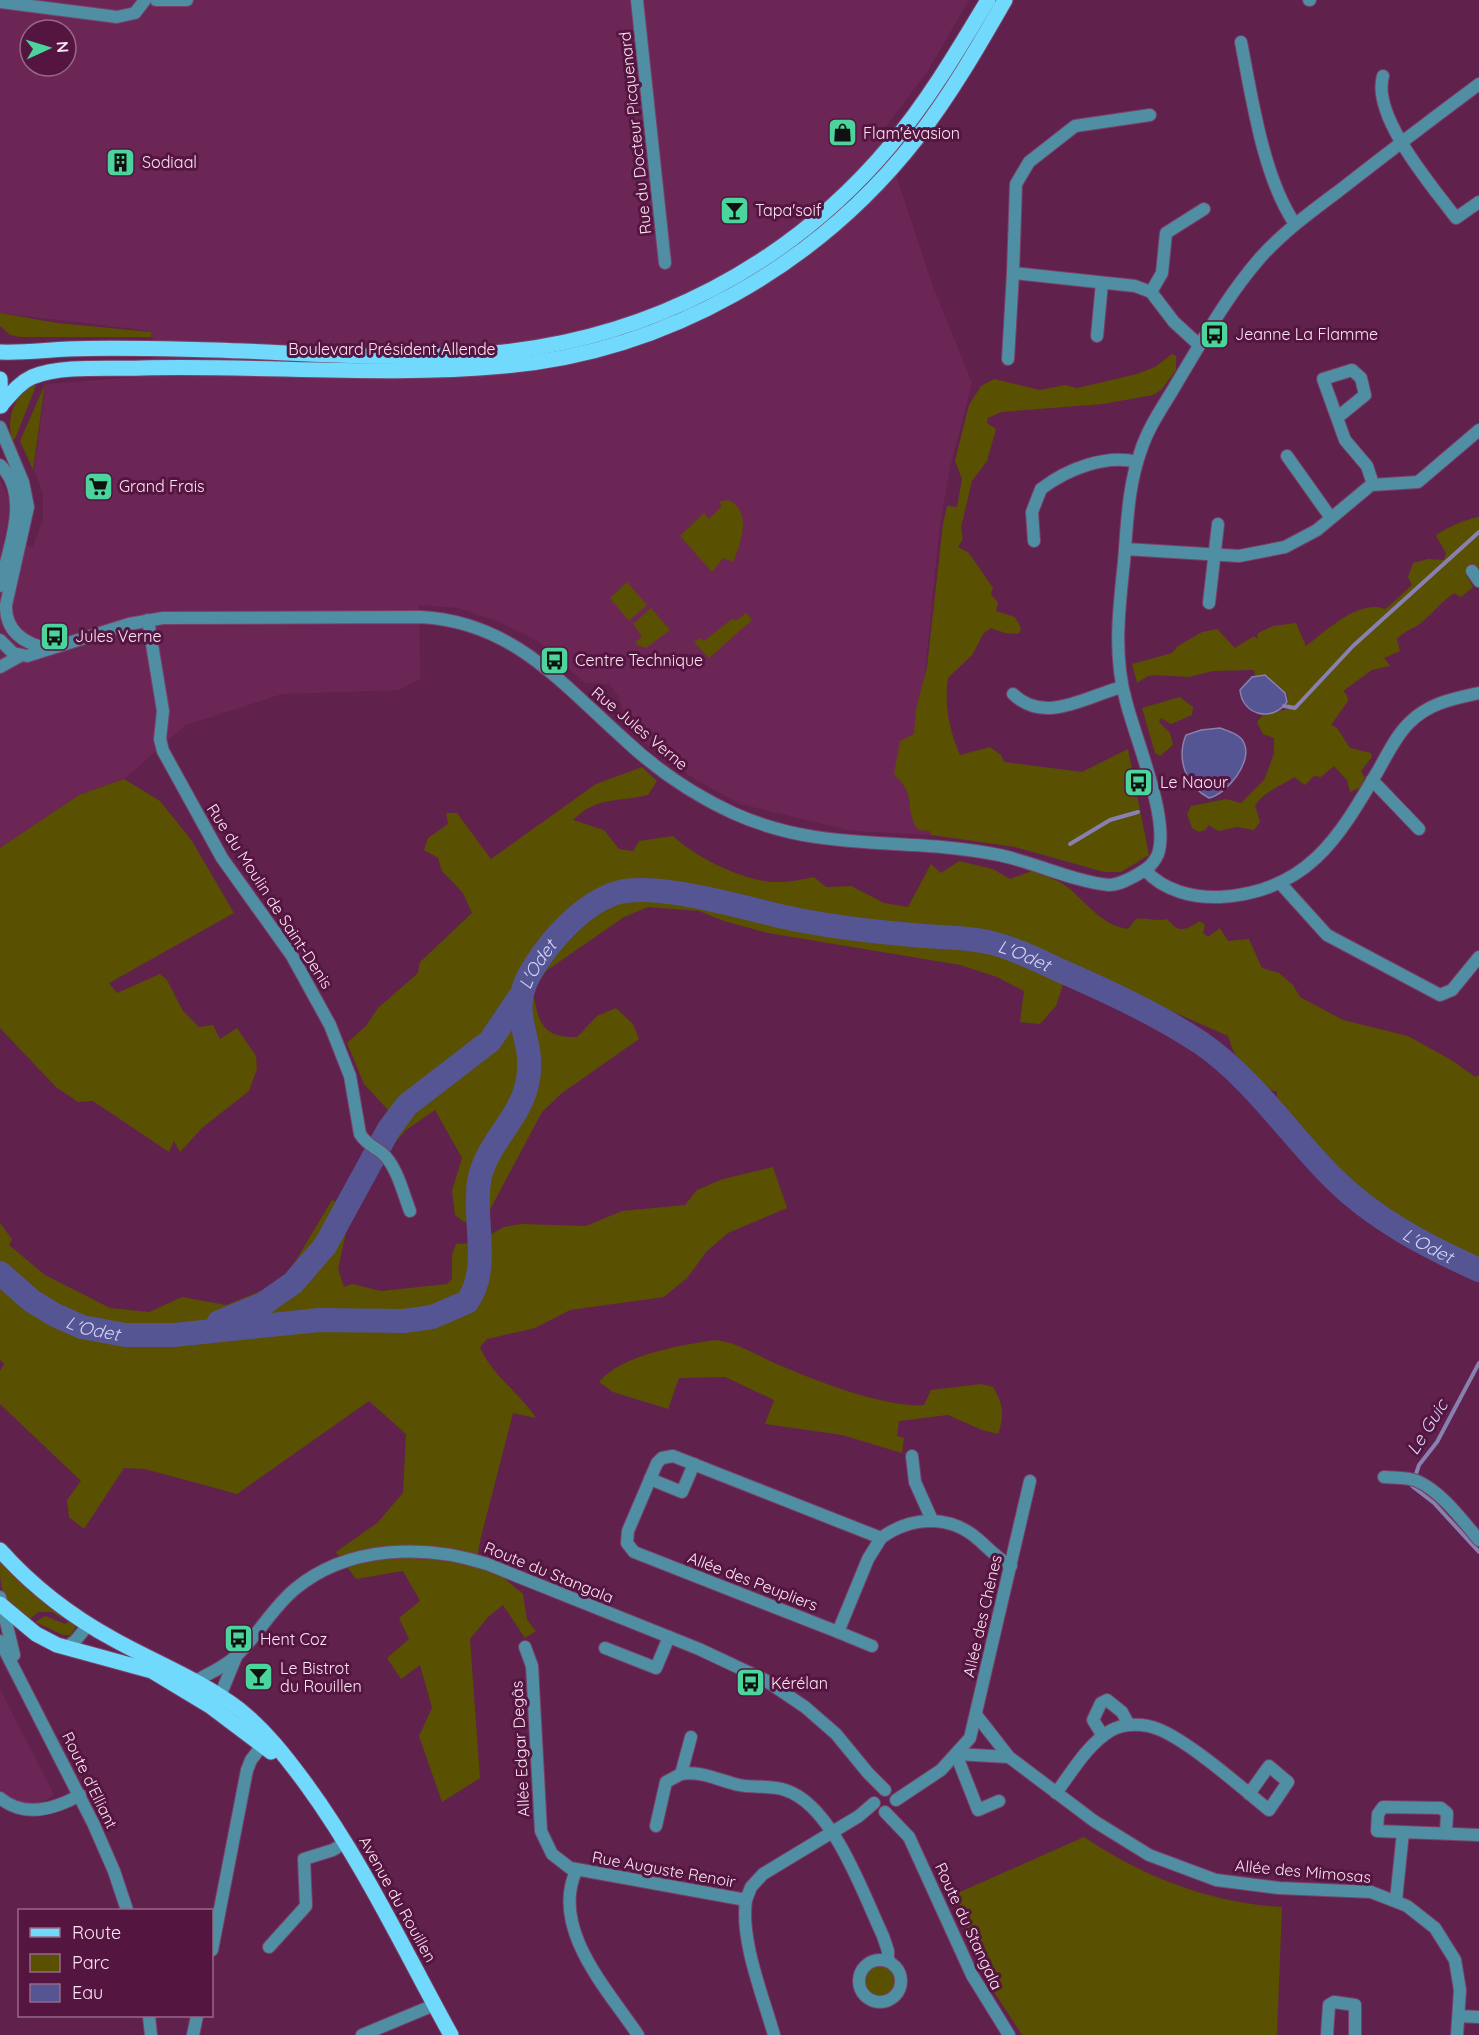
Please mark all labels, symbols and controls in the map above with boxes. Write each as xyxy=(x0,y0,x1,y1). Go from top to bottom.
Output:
north arrow xyxy=(18,18,78,78)
street label: Rue du Docteur Picquenard xyxy=(614,31,656,235)
text: N xyxy=(53,40,73,54)
shop icon: Flam'évasion xyxy=(826,117,858,149)
place label: Flam'évasion xyxy=(863,123,960,143)
building icon: Sodiaal xyxy=(105,146,137,178)
place label: Sodiaal xyxy=(142,152,197,172)
bar icon: Tapa'soif xyxy=(718,194,750,226)
place label: Tapa'soif xyxy=(755,200,822,220)
bus stop icon: Jeanne La Flamme xyxy=(1198,318,1230,350)
place label: Jeanne La Flamme xyxy=(1235,324,1378,344)
street label: Boulevard Président Allende xyxy=(288,339,496,359)
supermarket icon: Grand Frais xyxy=(82,470,114,502)
place label: Grand Frais xyxy=(119,476,205,496)
bus stop icon: Jules Verne xyxy=(38,620,70,652)
place label: Jules Verne xyxy=(75,626,161,646)
bus stop icon: Centre Technique xyxy=(538,644,570,676)
place label: Centre Technique xyxy=(575,650,703,670)
street label: Rue Jules Verne xyxy=(588,682,692,774)
bus stop icon: Le Naour xyxy=(1123,766,1155,798)
place label: Le Naour xyxy=(1160,772,1228,792)
street label: Rue du Moulin de Saint-Denis xyxy=(203,800,337,992)
water label: L'Odet xyxy=(513,933,562,992)
water label: L'Odet xyxy=(995,934,1056,977)
water label: L'Odet xyxy=(1399,1222,1459,1269)
water label: L'Odet xyxy=(63,1310,123,1346)
water label: Le Guic xyxy=(1401,1394,1454,1459)
street label: Route du Stangala xyxy=(481,1537,617,1607)
street label: Allée des Peupliers xyxy=(685,1547,821,1615)
street label: Allée des Chênes xyxy=(958,1553,1006,1679)
bus stop icon: Hent Coz xyxy=(223,1623,255,1655)
place label: Hent Coz xyxy=(260,1629,327,1649)
place label: Le Bistrot du Rouillen xyxy=(280,1658,362,1696)
bar icon: Le Bistrot du Rouillen xyxy=(243,1661,275,1693)
bus stop icon: Kérélan xyxy=(734,1667,766,1699)
place label: Kérélan xyxy=(771,1673,828,1693)
street label: Allée Edgar Degâs xyxy=(506,1680,534,1818)
street label: Route d'Elliant xyxy=(58,1728,122,1832)
street label: Avenue du Rouillen xyxy=(355,1833,441,1965)
street label: Rue Auguste Renoir xyxy=(591,1847,737,1891)
street label: Allée des Mimosas xyxy=(1234,1855,1372,1887)
street label: Route du Stangala xyxy=(931,1859,1007,1993)
legend xyxy=(18,1909,213,2017)
text: Route xyxy=(72,1921,121,1944)
text: Parc xyxy=(72,1951,109,1974)
text: Eau xyxy=(72,1981,103,2004)

